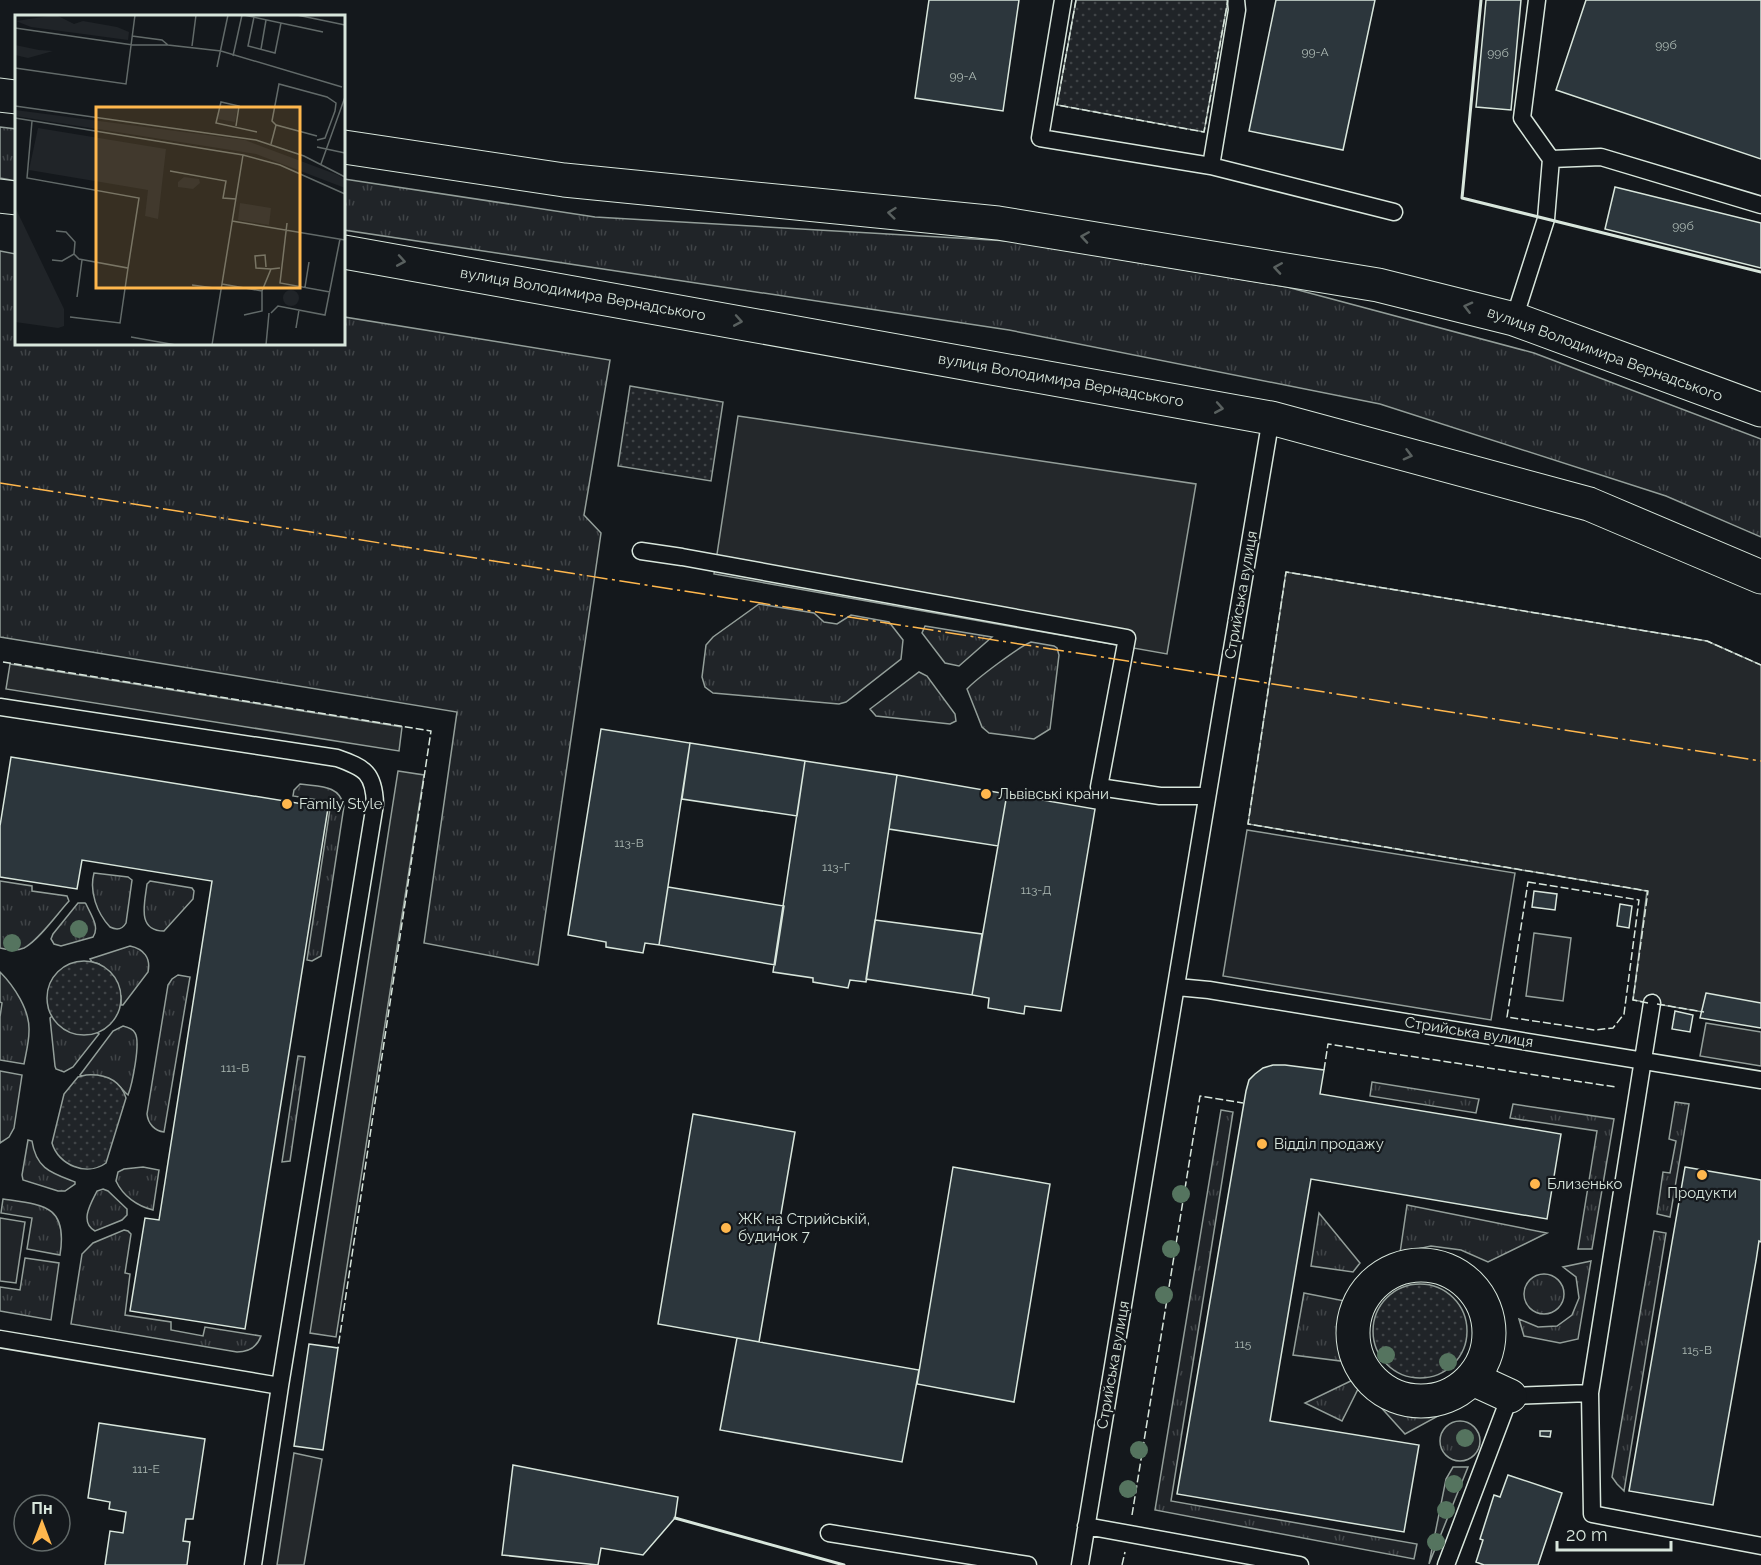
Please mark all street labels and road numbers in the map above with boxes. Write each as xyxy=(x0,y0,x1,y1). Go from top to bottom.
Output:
street label: вулиця Володимира Вернадського xyxy=(459,264,707,325)
street label: вулиця Володимира Вернадського xyxy=(1485,303,1725,405)
street label: вулиця Володимира Вернадського xyxy=(937,350,1185,411)
street label: Стрийська вулиця xyxy=(1221,529,1261,661)
street label: Стрийська вулиця xyxy=(1403,1013,1535,1051)
street label: Стрийська вулиця xyxy=(1093,1299,1133,1431)

